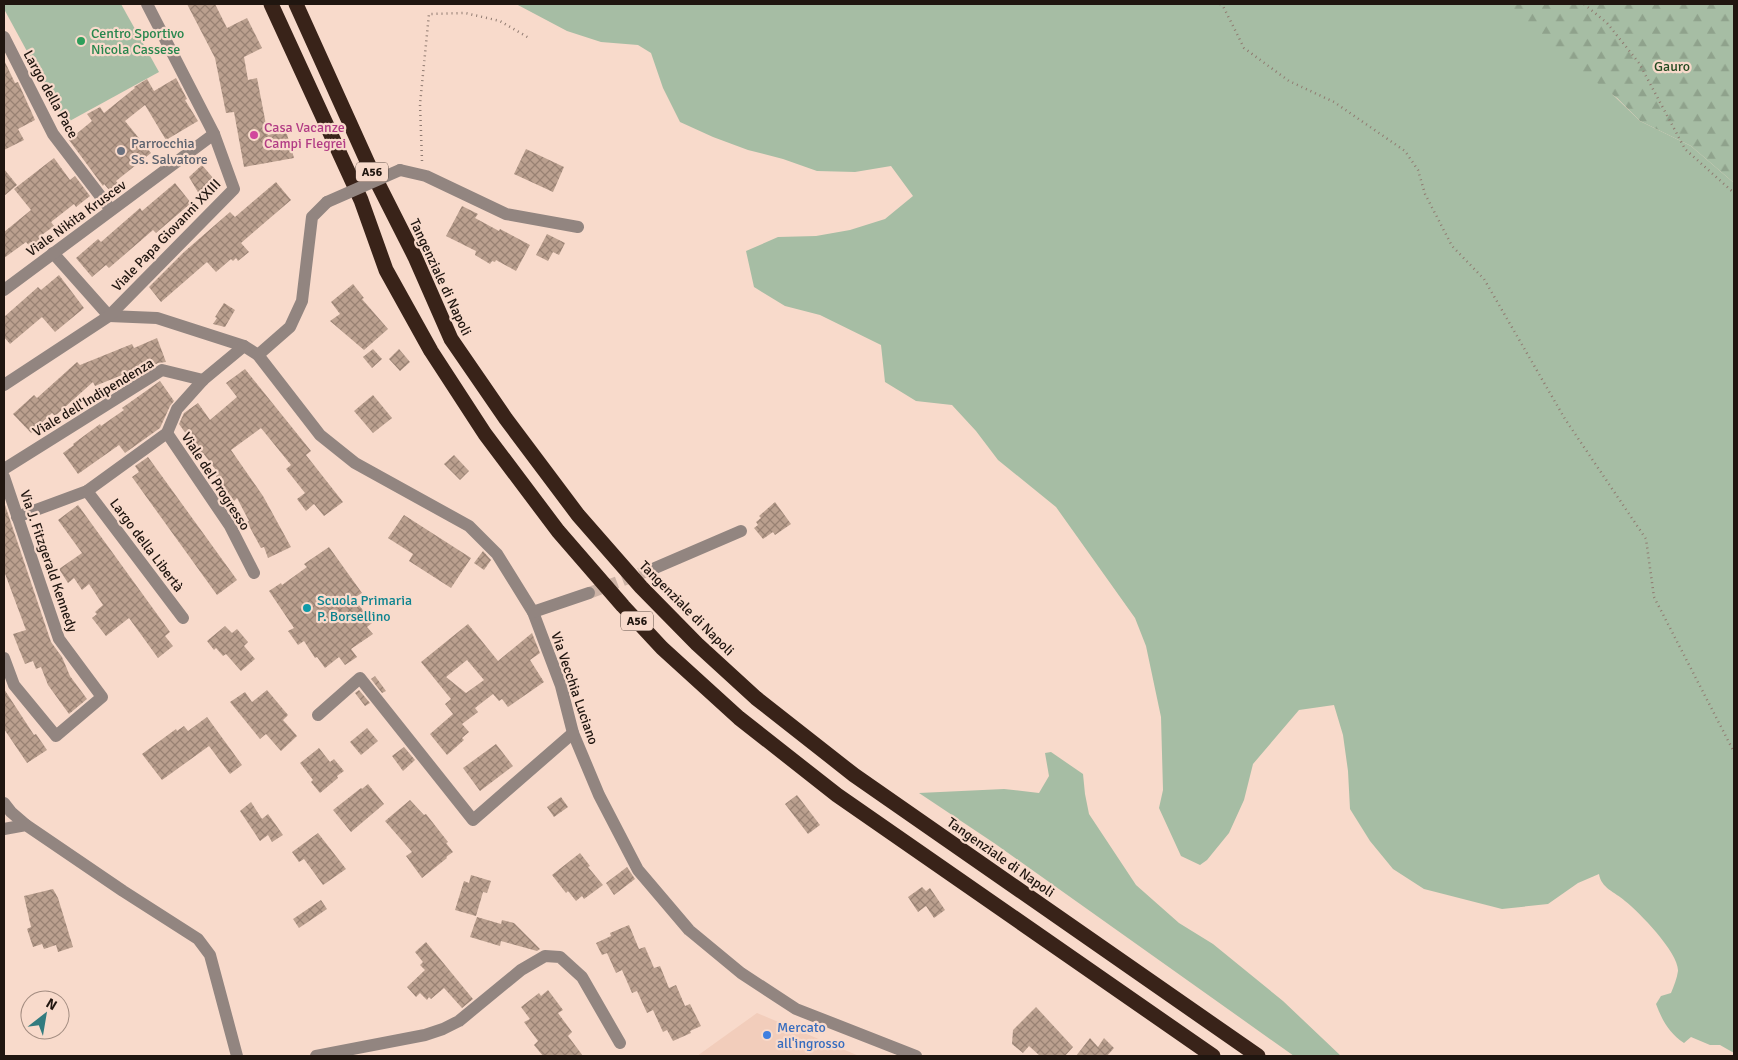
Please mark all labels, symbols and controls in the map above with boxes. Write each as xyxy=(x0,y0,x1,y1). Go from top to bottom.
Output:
place label: Centro Sportivo Nicola Cassese xyxy=(91,25,184,58)
marker: Centro Sportivo Nicola Cassese xyxy=(75,35,87,47)
street label: Largo della Pace xyxy=(19,47,82,141)
park label: Gauro xyxy=(1654,58,1690,75)
place label: Casa Vacanze Campi Flegrei xyxy=(264,119,346,152)
marker: Casa Vacanze Campi Flegrei xyxy=(248,129,260,141)
place label: Parrocchia Ss. Salvatore xyxy=(131,135,208,168)
marker: Parrocchia Ss. Salvatore xyxy=(115,145,127,157)
road number: A56 xyxy=(356,162,388,182)
street label: Viale Nikita Kruscev xyxy=(23,176,130,260)
street label: Viale Papa Giovanni XXIII xyxy=(108,176,224,295)
street label: Tangenziale di Napoli xyxy=(406,216,475,338)
street label: Viale dell'Indipendenza xyxy=(30,355,157,440)
street label: Viale del Progresso xyxy=(178,429,254,533)
street label: Via J. Fitzgerald Kennedy xyxy=(16,488,81,635)
street label: Largo della Libertà xyxy=(106,495,187,595)
street label: Tangenziale di Napoli xyxy=(636,557,738,659)
place label: Scuola Primaria P. Borsellino xyxy=(317,592,412,625)
marker: Scuola Primaria P. Borsellino xyxy=(301,602,313,614)
road number: A56 xyxy=(621,612,653,630)
street label: Via Vecchia Luciano xyxy=(547,630,602,747)
street label: Tangenziale di Napoli xyxy=(944,814,1058,901)
north arrow xyxy=(20,990,70,1040)
text: N xyxy=(43,994,60,1014)
place label: Mercato all'ingrosso xyxy=(777,1019,845,1052)
marker: Mercato all'ingrosso xyxy=(761,1029,773,1041)

